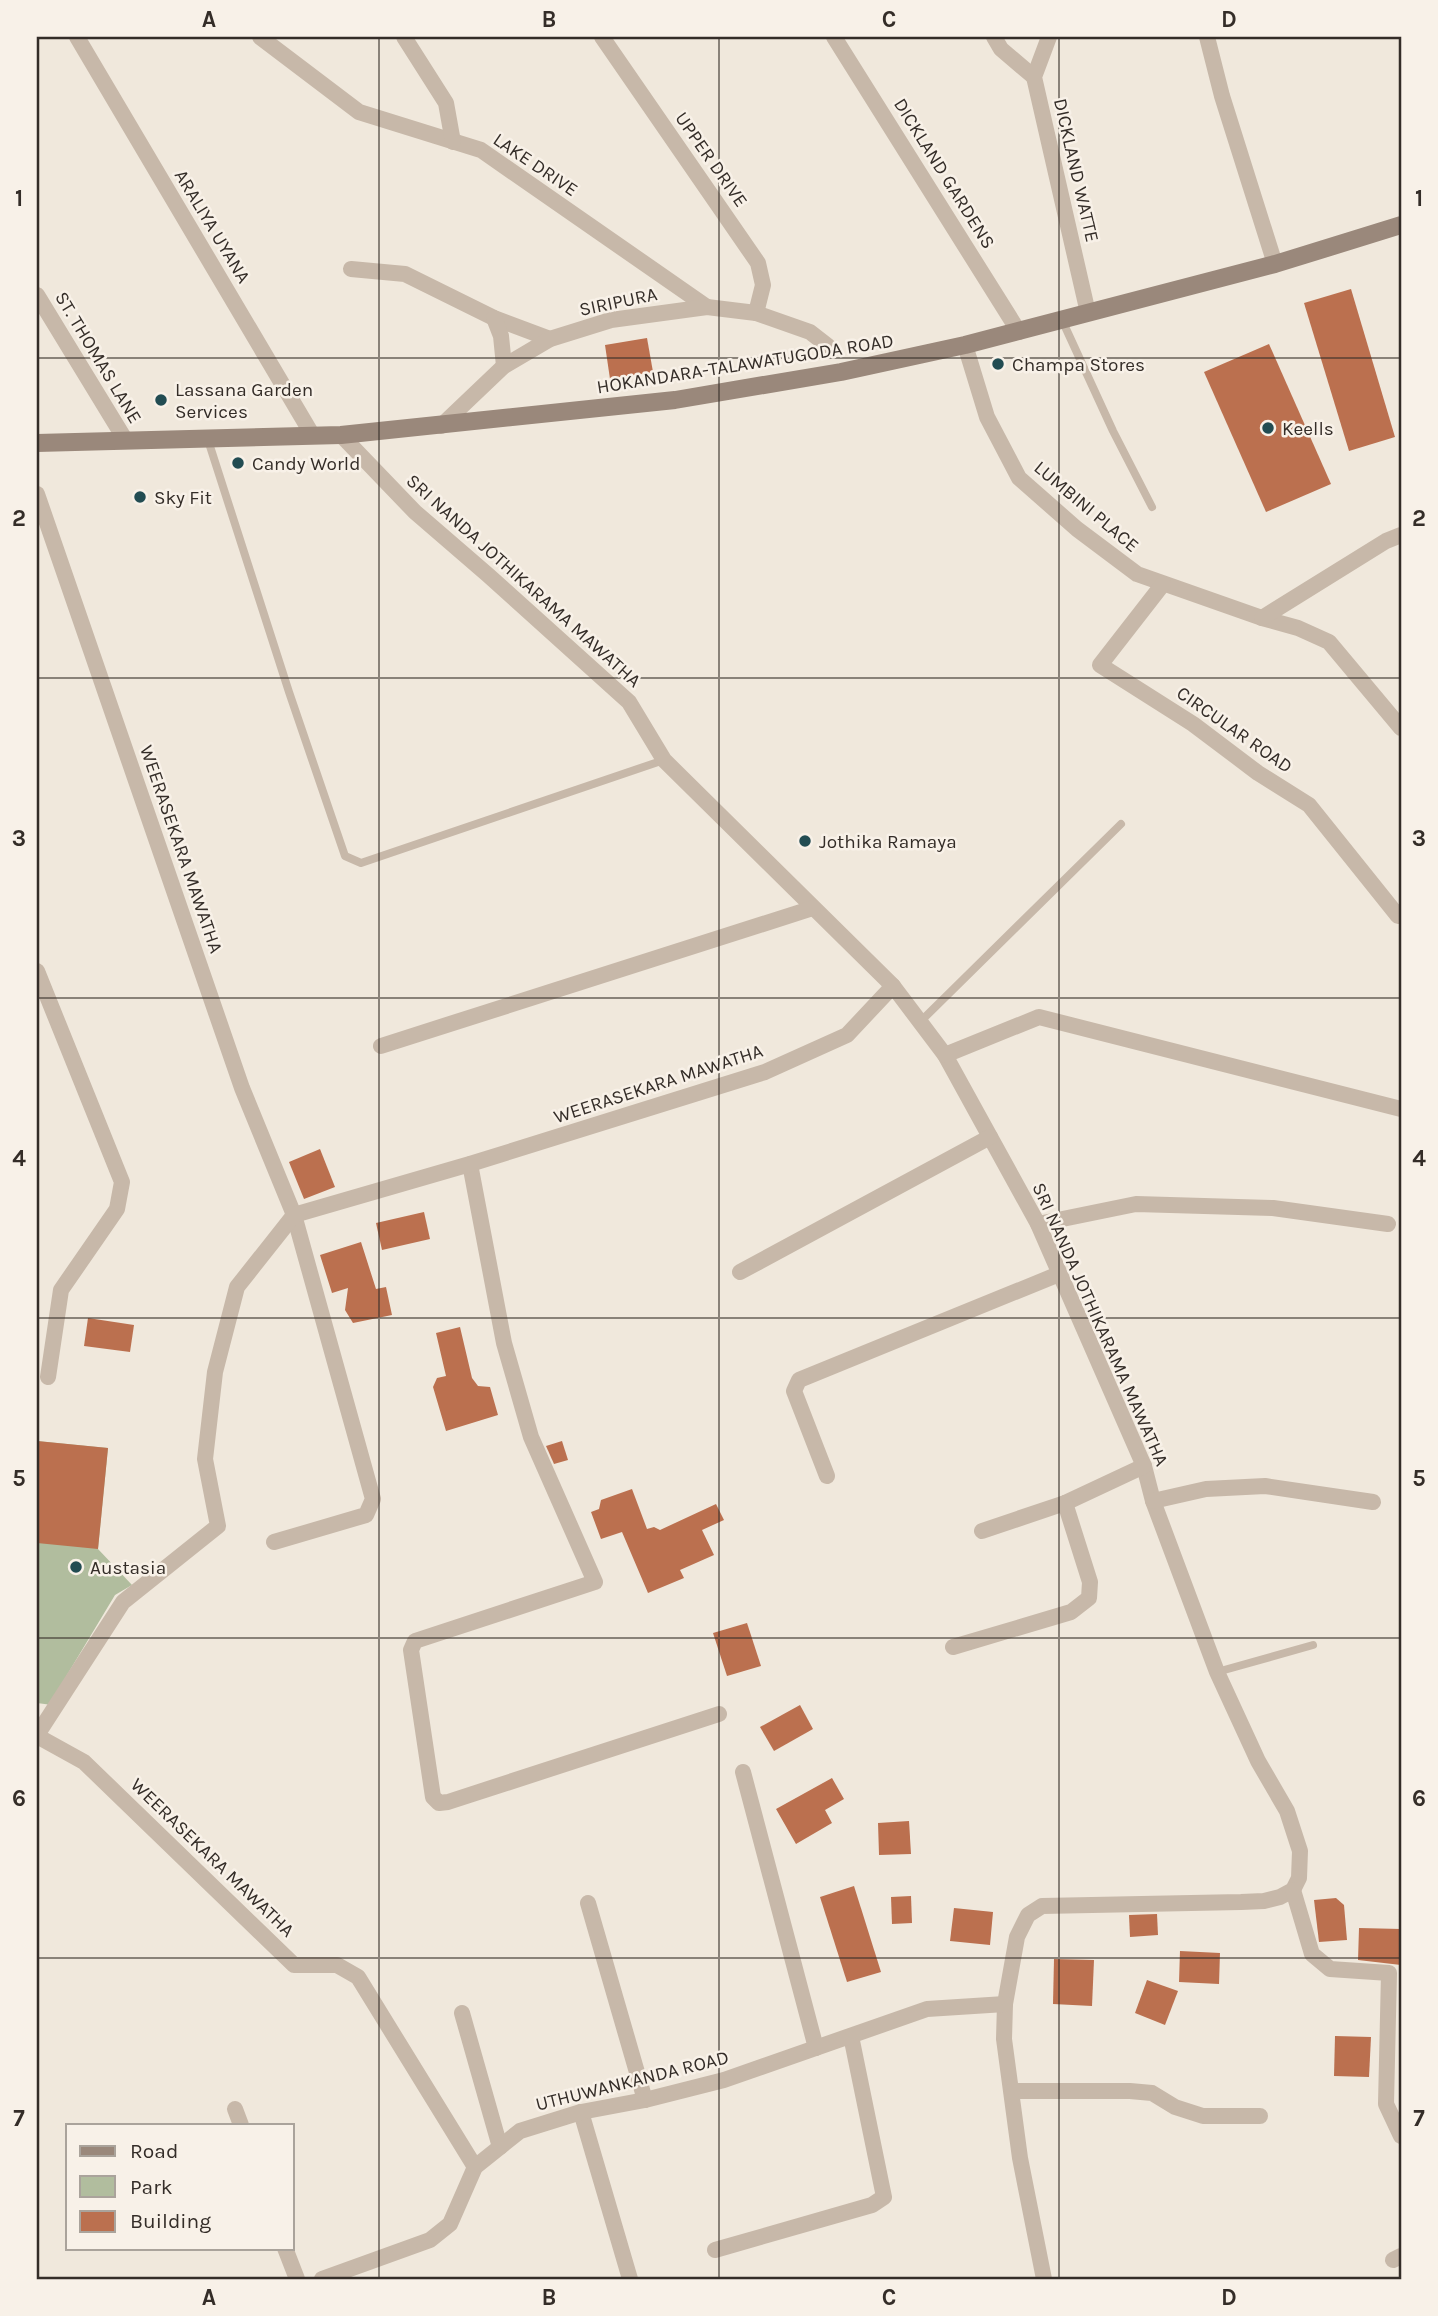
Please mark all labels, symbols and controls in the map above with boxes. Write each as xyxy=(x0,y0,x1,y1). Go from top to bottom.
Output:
text: A xyxy=(202,6,216,33)
text: B xyxy=(542,6,556,33)
text: C xyxy=(882,6,896,33)
text: D xyxy=(1221,6,1237,33)
street label: DICKLAND GARDENS xyxy=(889,94,999,253)
street label: DICKLAND WATTE xyxy=(1049,96,1103,244)
street label: UPPER DRIVE xyxy=(670,108,752,211)
street label: LAKE DRIVE xyxy=(489,128,582,201)
street label: ARALIYA UYANA xyxy=(170,166,255,287)
text: 1 xyxy=(15,185,23,212)
text: 1 xyxy=(1415,185,1423,212)
street label: SIRIPURA xyxy=(577,283,659,321)
street label: ST. THOMAS LANE xyxy=(50,288,146,427)
street label: HOKANDARA-TALAWATUGODA ROAD xyxy=(595,330,895,398)
place label: Champa Stores xyxy=(1012,354,1145,376)
marker: Champa Stores xyxy=(990,356,1006,372)
place label: Lassana Garden Services xyxy=(175,379,313,423)
marker: Lassana Garden Services xyxy=(153,392,169,408)
place label: Keells xyxy=(1282,418,1334,440)
marker: Keells xyxy=(1260,420,1276,436)
place label: Candy World xyxy=(252,453,360,475)
marker: Candy World xyxy=(230,455,246,471)
street label: LUMBINI PLACE xyxy=(1029,457,1143,557)
street label: SRI NANDA JOTHIKARAMA MAWATHA xyxy=(402,470,645,692)
place label: Sky Fit xyxy=(154,487,212,509)
marker: Sky Fit xyxy=(132,489,148,505)
text: 2 xyxy=(12,505,26,532)
text: 2 xyxy=(1412,505,1426,532)
street label: CIRCULAR ROAD xyxy=(1172,682,1296,778)
street label: WEERASEKARA MAWATHA xyxy=(135,742,227,956)
text: 3 xyxy=(12,825,26,852)
text: 3 xyxy=(1412,825,1426,852)
place label: Jothika Ramaya xyxy=(819,831,957,853)
marker: Jothika Ramaya xyxy=(797,833,813,849)
street label: WEERASEKARA MAWATHA xyxy=(551,1040,766,1128)
text: 4 xyxy=(12,1145,26,1172)
text: 4 xyxy=(1412,1145,1426,1172)
street label: SRI NANDA JOTHIKARAMA MAWATHA xyxy=(1027,1179,1173,1470)
text: 5 xyxy=(12,1465,26,1492)
text: 5 xyxy=(1412,1465,1426,1492)
place label: Austasia xyxy=(90,1557,166,1579)
marker: Austasia xyxy=(68,1559,84,1575)
street label: WEERASEKARA MAWATHA xyxy=(126,1774,299,1942)
text: 6 xyxy=(12,1785,26,1812)
text: 6 xyxy=(1412,1785,1426,1812)
street label: UTHUWANKANDA ROAD xyxy=(533,2046,731,2116)
text: 7 xyxy=(13,2105,25,2132)
text: 7 xyxy=(1413,2105,1425,2132)
legend xyxy=(66,2124,294,2250)
text: Road xyxy=(130,2139,178,2163)
text: Park xyxy=(130,2175,173,2199)
text: Building xyxy=(130,2209,211,2233)
text: A xyxy=(202,2284,216,2311)
text: B xyxy=(542,2284,556,2311)
text: C xyxy=(882,2284,896,2311)
text: D xyxy=(1221,2284,1237,2311)

